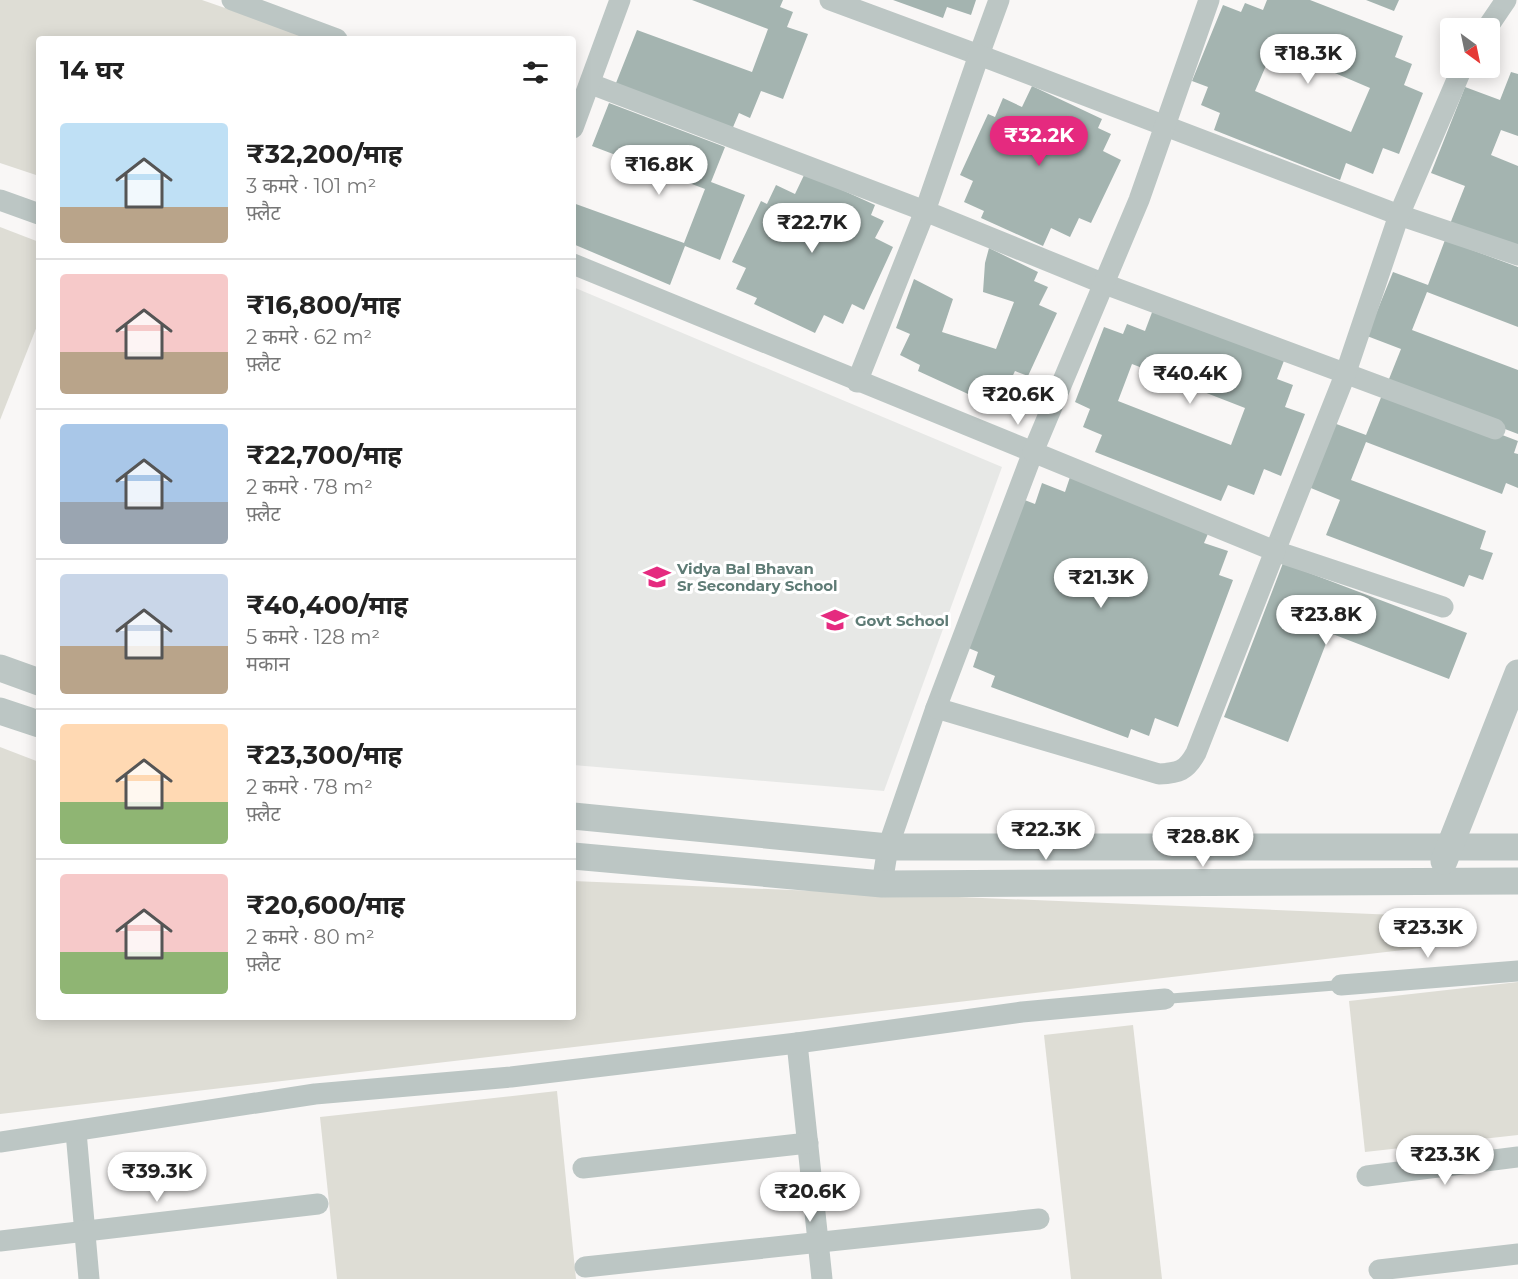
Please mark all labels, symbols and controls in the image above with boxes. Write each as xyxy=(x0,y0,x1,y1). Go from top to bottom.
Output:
north arrow xyxy=(1440,18,1500,78)
map controls xyxy=(1440,18,1500,78)
pin: ₹18.3K xyxy=(1259,34,1357,85)
text: ₹18.3K xyxy=(1274,41,1342,65)
text: 14 घर xyxy=(60,54,124,86)
icon: filters xyxy=(519,56,552,89)
pin: ₹32.2K xyxy=(990,116,1088,167)
text: ₹32.2K xyxy=(1004,123,1074,147)
text: ₹32,200/माह xyxy=(246,138,402,170)
pin: ₹16.8K xyxy=(610,145,708,196)
icon: home xyxy=(108,147,180,219)
text: ₹16.8K xyxy=(625,152,693,176)
text: 3 कमरे · 101 m² xyxy=(246,174,376,198)
text: फ़्लैट xyxy=(246,201,281,225)
pin: ₹22.7K xyxy=(763,203,861,254)
text: ₹22.7K xyxy=(777,210,847,234)
text: ₹16,800/माह xyxy=(246,289,401,321)
icon: home xyxy=(108,298,180,370)
text: 2 कमरे · 62 m² xyxy=(246,325,372,349)
text: फ़्लैट xyxy=(246,352,281,376)
pin: ₹40.4K xyxy=(1141,354,1239,405)
text: ₹40.4K xyxy=(1153,361,1227,385)
pin: ₹20.6K xyxy=(969,375,1067,426)
text: ₹20.6K xyxy=(982,382,1054,406)
text: ₹22,700/माह xyxy=(246,439,402,471)
icon: home xyxy=(108,448,180,520)
text: 2 कमरे · 78 m² xyxy=(246,475,373,499)
text: फ़्लैट xyxy=(246,502,281,526)
pin: ₹21.3K xyxy=(1052,558,1150,609)
place label: Vidya Bal Bhavan Sr Secondary School xyxy=(676,559,838,595)
school or university icon: Vidya Bal Bhavan Sr Secondary School xyxy=(642,562,672,592)
text: ₹21.3K xyxy=(1068,565,1134,589)
text: ₹40,400/माह xyxy=(246,589,408,621)
pin: ₹23.8K xyxy=(1277,595,1375,646)
icon: home xyxy=(108,598,180,670)
text: ₹23.8K xyxy=(1290,602,1362,626)
school or university icon: Govt School xyxy=(820,605,850,635)
place label: Govt School xyxy=(855,611,949,630)
text: 5 कमरे · 128 m² xyxy=(246,625,380,649)
text: मकान xyxy=(246,652,290,676)
text: ₹23,300/माह xyxy=(246,739,402,771)
icon: home xyxy=(108,748,180,820)
text: 2 कमरे · 78 m² xyxy=(246,775,373,799)
text: फ़्लैट xyxy=(246,802,281,826)
pin: ₹22.3K xyxy=(997,810,1095,861)
text: ₹22.3K xyxy=(1011,817,1081,841)
pin: ₹28.8K xyxy=(1154,817,1252,868)
text: ₹28.8K xyxy=(1166,824,1240,848)
text: ₹20,600/माह xyxy=(246,889,405,921)
icon: home xyxy=(108,898,180,970)
pin: ₹23.3K xyxy=(1379,908,1477,959)
text: ₹23.3K xyxy=(1393,915,1463,939)
text: 2 कमरे · 80 m² xyxy=(246,925,375,949)
text: फ़्लैट xyxy=(246,952,281,976)
pin: ₹23.3K xyxy=(1396,1135,1494,1186)
text: ₹23.3K xyxy=(1410,1142,1480,1166)
pin: ₹39.3K xyxy=(108,1152,206,1203)
text: ₹39.3K xyxy=(122,1159,192,1183)
pin: ₹20.6K xyxy=(761,1172,859,1223)
text: ₹20.6K xyxy=(774,1179,846,1203)

